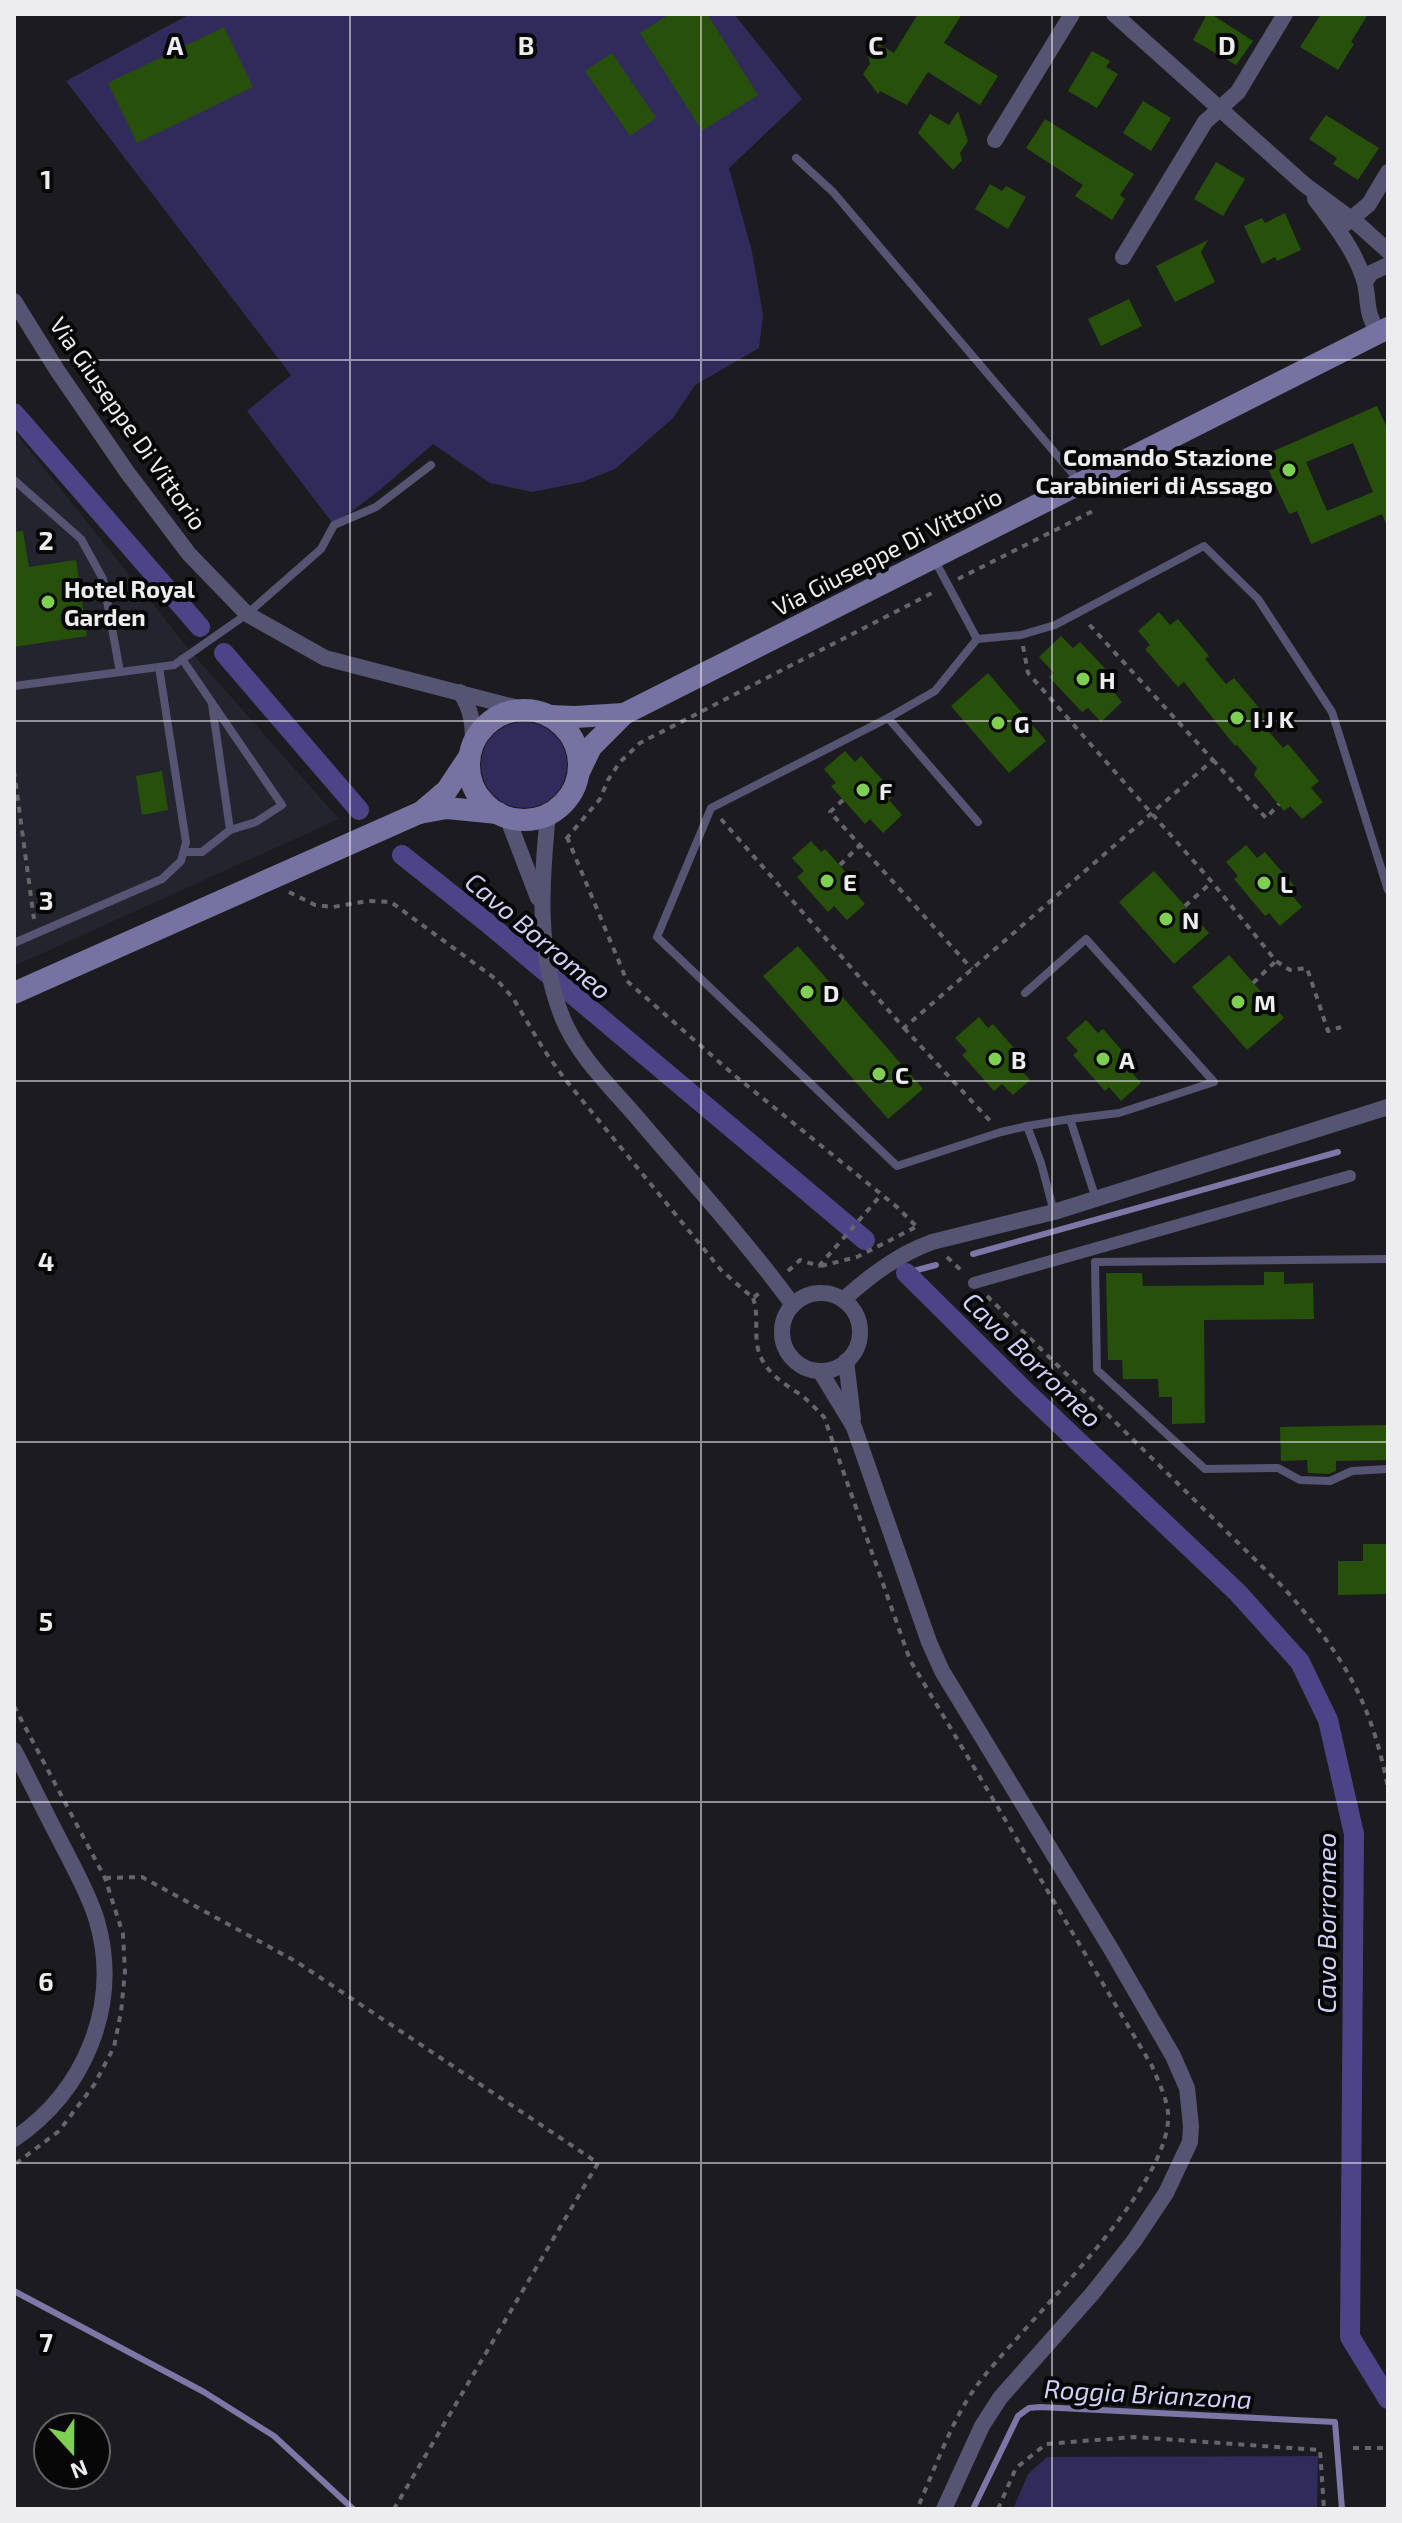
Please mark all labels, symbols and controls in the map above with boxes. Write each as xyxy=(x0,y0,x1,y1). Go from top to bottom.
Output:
text: A xyxy=(167,29,184,60)
text: B xyxy=(518,29,534,60)
text: C xyxy=(868,29,884,60)
text: D xyxy=(1218,29,1236,60)
text: 1 xyxy=(40,163,52,194)
street label: Via Giuseppe Di Vittorio xyxy=(44,311,214,535)
place label: Comando Stazione Carabinieri di Assago xyxy=(1035,442,1273,499)
marker: Comando Stazione Carabinieri di Assago xyxy=(1280,461,1298,479)
street label: Via Giuseppe Di Vittorio xyxy=(768,481,1006,621)
text: 2 xyxy=(38,524,54,555)
place label: Hotel Royal Garden xyxy=(64,574,195,631)
marker: Hotel Royal Garden xyxy=(39,593,57,611)
place label: H xyxy=(1099,665,1116,694)
marker: H xyxy=(1074,670,1092,688)
place label: I J K xyxy=(1253,704,1295,733)
place label: G xyxy=(1014,709,1030,738)
marker: I J K xyxy=(1228,709,1246,727)
marker: G xyxy=(989,714,1007,732)
place label: F xyxy=(879,776,892,805)
marker: F xyxy=(854,781,872,799)
water label: Cavo Borromeo xyxy=(460,865,618,1005)
place label: E xyxy=(843,867,857,896)
place label: L xyxy=(1280,869,1293,898)
marker: E xyxy=(818,872,836,890)
marker: L xyxy=(1255,874,1273,892)
text: 3 xyxy=(39,884,53,915)
place label: N xyxy=(1182,905,1199,934)
marker: N xyxy=(1157,910,1175,928)
place label: D xyxy=(823,978,839,1007)
marker: D xyxy=(798,983,816,1001)
place label: M xyxy=(1254,988,1276,1017)
marker: M xyxy=(1229,993,1247,1011)
place label: B xyxy=(1011,1045,1026,1074)
place label: A xyxy=(1119,1045,1135,1074)
marker: B xyxy=(986,1050,1004,1068)
marker: A xyxy=(1094,1050,1112,1068)
place label: C xyxy=(895,1060,909,1089)
marker: C xyxy=(870,1065,888,1083)
text: 4 xyxy=(38,1245,54,1276)
water label: Cavo Borromeo xyxy=(957,1285,1109,1433)
text: 5 xyxy=(39,1605,53,1636)
water label: Cavo Borromeo xyxy=(1310,1833,1341,2013)
text: 6 xyxy=(38,1965,54,1996)
text: 7 xyxy=(39,2326,53,2357)
water label: Roggia Brianzona xyxy=(1043,2372,1253,2414)
north arrow xyxy=(32,2411,112,2491)
text: N xyxy=(67,2456,92,2486)

